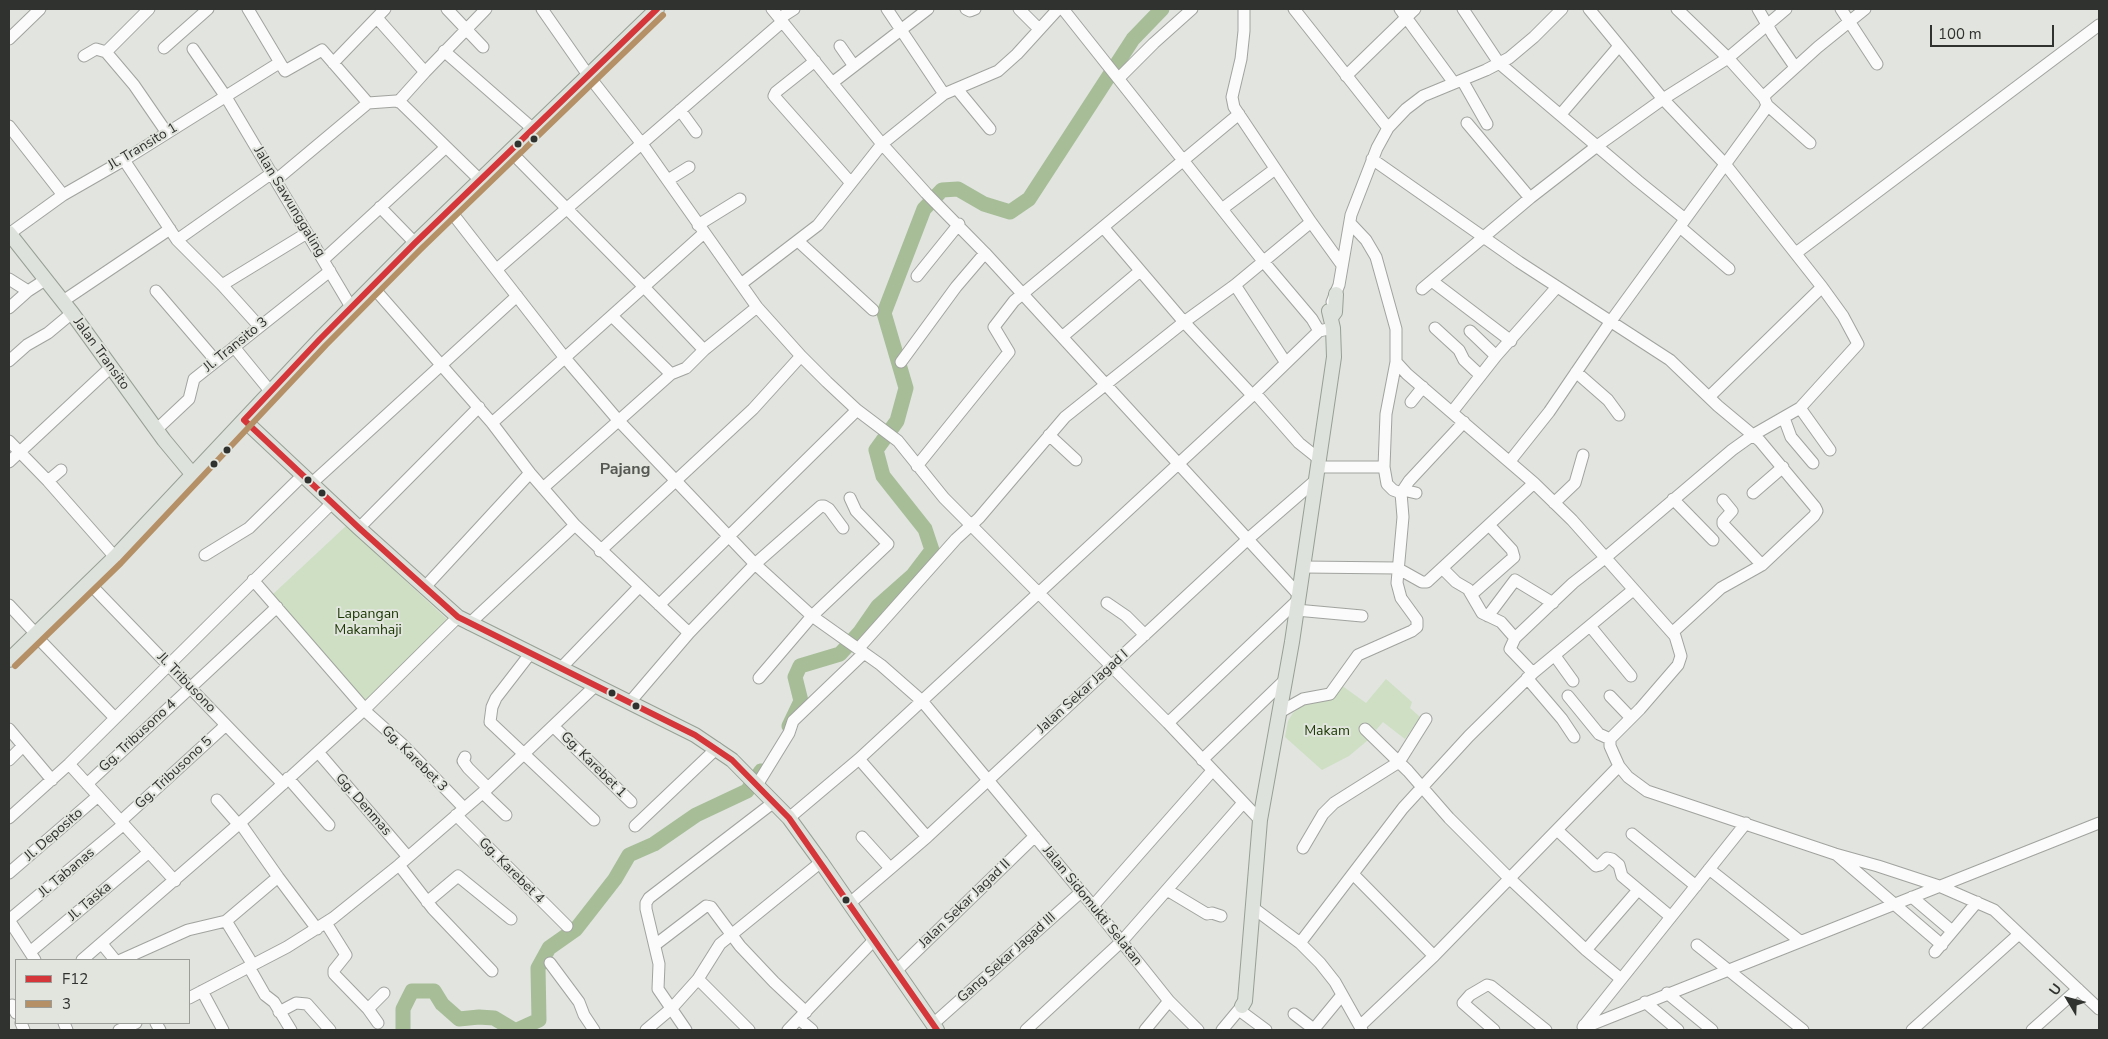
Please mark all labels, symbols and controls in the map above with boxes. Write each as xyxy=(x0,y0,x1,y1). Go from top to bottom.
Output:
scale bar xyxy=(1933,15,2057,47)
text: 100 m xyxy=(1938,24,1982,44)
street label: Jl. Transito 1 xyxy=(105,120,181,174)
unlabelled marker xyxy=(529,134,539,144)
unlabelled marker xyxy=(513,139,523,149)
street label: Jalan Sawunggaling xyxy=(249,144,329,260)
street label: Jl. Transito 3 xyxy=(200,314,272,376)
street label: Jalan Transito xyxy=(69,315,133,393)
unlabelled marker xyxy=(222,445,232,455)
unlabelled marker xyxy=(209,459,219,469)
district label: Pajang xyxy=(600,460,650,480)
unlabelled marker xyxy=(303,475,313,485)
unlabelled marker xyxy=(317,488,327,498)
park label: Lapangan Makamhaji xyxy=(334,607,402,640)
street label: Jalan Sekar Jagad I xyxy=(1034,647,1132,737)
street label: Jl. Tribusono xyxy=(153,649,219,717)
unlabelled marker xyxy=(607,688,617,698)
street label: Gg. Tribusono 4 xyxy=(96,696,180,776)
unlabelled marker xyxy=(631,701,641,711)
street label: Gg. Karebet 3 xyxy=(378,723,450,795)
park label: Makam xyxy=(1304,724,1350,740)
street label: Gg. Karebet 1 xyxy=(557,729,629,801)
street label: Gg. Tribusono 5 xyxy=(132,733,216,813)
street label: Gg. Denmas xyxy=(331,770,395,840)
street label: Jl. Deposito xyxy=(21,805,87,865)
street label: Gg. Karebet 4 xyxy=(475,835,547,907)
street label: Jalan Sidomukti Selatan xyxy=(1039,843,1145,969)
street label: Jl. Tabanas xyxy=(36,845,98,901)
street label: Jalan Sekar Jagad II xyxy=(916,856,1014,952)
street label: Jl. Taska xyxy=(65,879,115,925)
unlabelled marker xyxy=(841,895,851,905)
street label: Gang Sekar Jagad III xyxy=(954,909,1060,1007)
legend xyxy=(15,959,190,1024)
text: F12 xyxy=(62,969,88,989)
north arrow xyxy=(2043,974,2093,1024)
text: U xyxy=(2045,980,2066,1000)
text: 3 xyxy=(62,994,71,1014)

